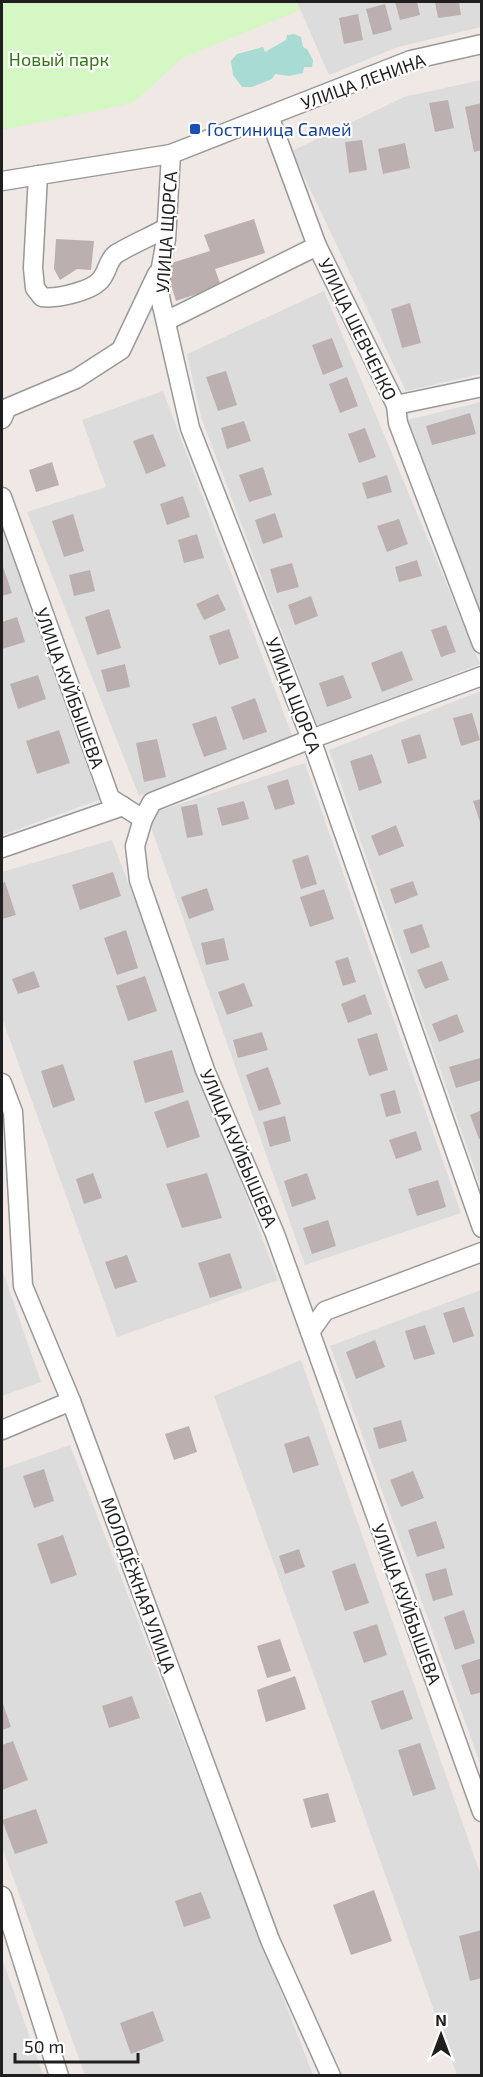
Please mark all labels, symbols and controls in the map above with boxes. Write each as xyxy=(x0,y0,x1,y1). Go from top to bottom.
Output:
park label: Новый парк xyxy=(9,48,109,70)
street label: УЛИЦА ЛЕНИНА xyxy=(298,48,429,114)
place label: Гостиница Самей xyxy=(207,118,352,140)
marker: Гостиница Самей xyxy=(188,122,202,136)
street label: УЛИЦА ЩОРСА xyxy=(151,169,181,294)
street label: УЛИЦА ШЕВЧЕНКО xyxy=(314,254,402,404)
street label: УЛИЦА КУЙБЫШЕВА xyxy=(31,605,110,772)
street label: УЛИЦА ЩОРСА xyxy=(262,634,326,757)
street label: УЛИЦА КУЙБЫШЕВА xyxy=(196,1066,283,1231)
street label: МОЛОДЁЖНАЯ УЛИЦА xyxy=(97,1494,181,1677)
street label: УЛИЦА КУЙБЫШЕВА xyxy=(368,1521,447,1688)
north arrow xyxy=(411,2005,471,2065)
text: N xyxy=(435,2010,447,2029)
scale bar xyxy=(15,2026,138,2064)
text: 50 m xyxy=(24,2035,64,2057)

